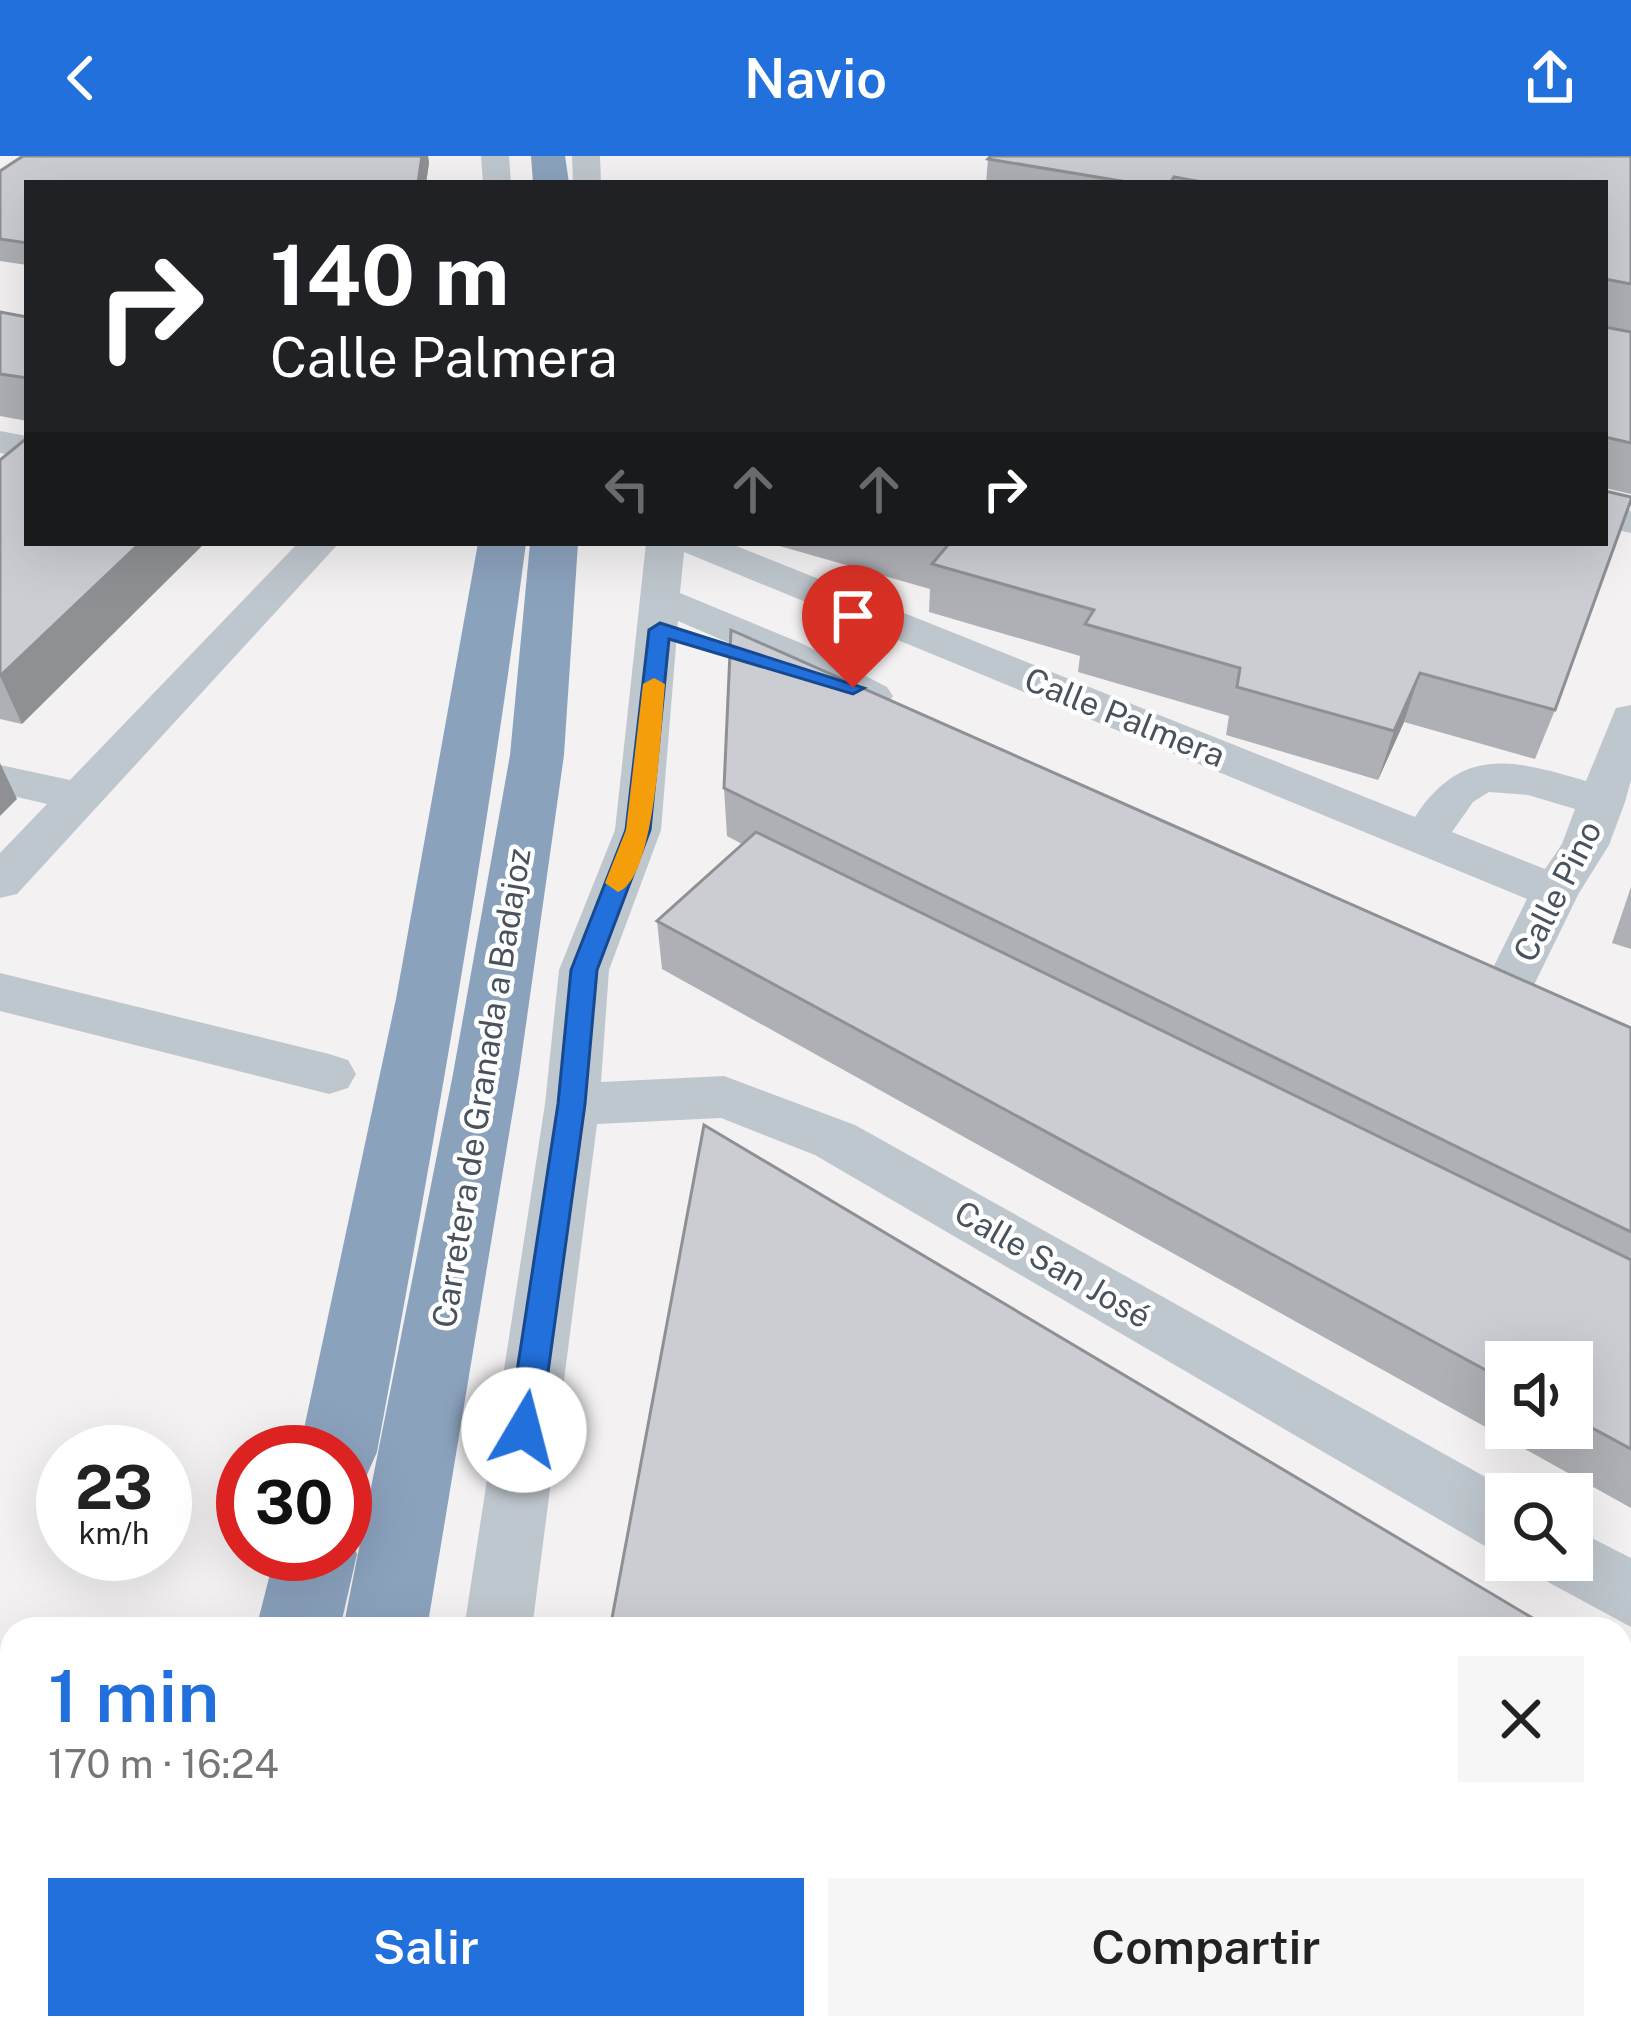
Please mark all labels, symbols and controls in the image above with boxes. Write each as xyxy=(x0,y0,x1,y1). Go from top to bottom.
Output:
icon: back xyxy=(48,45,114,111)
icon: share xyxy=(1517,45,1583,111)
text: Navio xyxy=(744,47,887,110)
text: 140 m xyxy=(270,225,509,324)
icon: right xyxy=(72,228,228,384)
text: Calle Palmera xyxy=(270,326,618,389)
icon: left xyxy=(594,456,660,522)
icon: ahead xyxy=(720,456,786,522)
icon: ahead xyxy=(846,456,912,522)
icon: right xyxy=(972,456,1038,522)
pin xyxy=(802,565,904,688)
icon: arrive xyxy=(820,583,886,649)
street label: Calle Palmera xyxy=(1019,660,1231,774)
street label: Calle Pino xyxy=(1505,814,1609,968)
street label: Carretera de Granada a Badajoz xyxy=(424,846,538,1330)
street label: Calle San José xyxy=(948,1193,1158,1335)
map controls xyxy=(1485,1341,1593,1581)
button: sound xyxy=(1485,1341,1593,1449)
position arrow xyxy=(461,1367,587,1493)
speed limit sign: 30 xyxy=(216,1425,372,1581)
text: 23 xyxy=(75,1452,153,1523)
button: search xyxy=(1485,1473,1593,1581)
text: km/h xyxy=(79,1515,149,1551)
text: 1 min xyxy=(48,1654,219,1738)
button: close xyxy=(1458,1656,1584,1782)
text: 170 m · 16:24 xyxy=(48,1741,279,1787)
button: Salir xyxy=(48,1878,804,2016)
button: Compartir xyxy=(828,1878,1584,2016)

